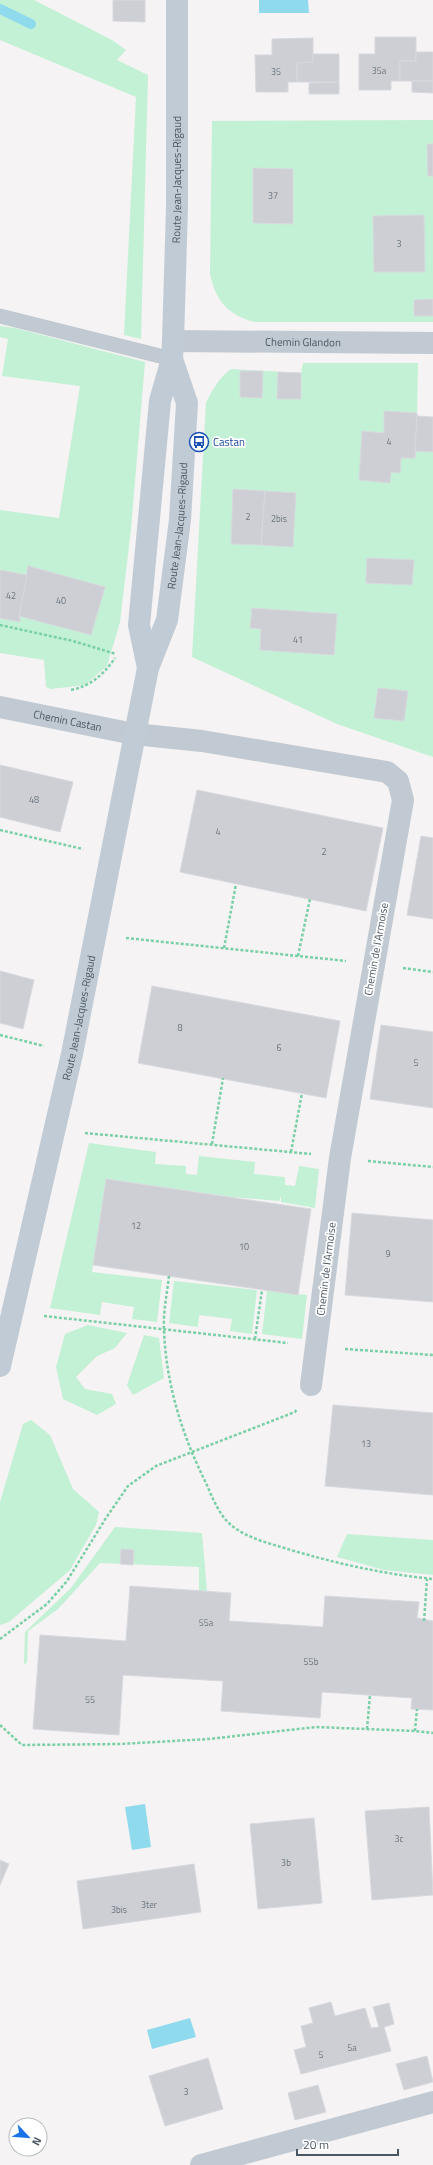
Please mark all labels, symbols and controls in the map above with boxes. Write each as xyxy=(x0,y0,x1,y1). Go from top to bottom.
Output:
house number: 35a xyxy=(372,64,387,77)
house number: 35 xyxy=(271,65,281,78)
street label: Route Jean-Jacques-Rigaud xyxy=(168,116,185,244)
house number: 37 xyxy=(268,189,278,202)
house number: 3 xyxy=(396,237,402,250)
street label: Chemin Glandon xyxy=(265,334,341,350)
bus stop icon: Castan xyxy=(188,431,210,453)
place label: Castan xyxy=(213,434,245,450)
house number: 4 xyxy=(386,435,392,448)
street label: Route Jean-Jacques-Rigaud xyxy=(163,462,191,590)
house number: 2 xyxy=(245,510,251,523)
house number: 2bis xyxy=(271,512,287,525)
house number: 42 xyxy=(6,589,16,602)
house number: 40 xyxy=(56,594,66,607)
house number: 41 xyxy=(293,633,303,646)
street label: Chemin Castan xyxy=(32,706,103,735)
house number: 48 xyxy=(29,793,39,806)
house number: 4 xyxy=(215,825,221,838)
house number: 2 xyxy=(321,845,327,858)
street label: Chemin de l'Armoise xyxy=(360,901,392,997)
street label: Route Jean-Jacques-Rigaud xyxy=(58,954,99,1082)
house number: 8 xyxy=(177,1021,183,1034)
house number: 6 xyxy=(276,1041,282,1054)
house number: 5 xyxy=(413,1056,419,1069)
house number: 12 xyxy=(131,1219,141,1232)
street label: Chemin de l'Armoise xyxy=(312,1221,340,1317)
house number: 10 xyxy=(239,1240,249,1253)
house number: 9 xyxy=(385,1247,391,1260)
house number: 13 xyxy=(361,1437,371,1450)
house number: 55a xyxy=(199,1616,214,1629)
house number: 55b xyxy=(304,1655,319,1668)
house number: 55 xyxy=(85,1693,95,1706)
house number: 3c xyxy=(395,1832,404,1845)
house number: 3b xyxy=(281,1856,291,1869)
house number: 3ter xyxy=(141,1898,157,1911)
house number: 3bis xyxy=(111,1903,127,1916)
house number: 5a xyxy=(347,2041,357,2054)
house number: 5 xyxy=(318,2048,324,2061)
house number: 3 xyxy=(183,2085,189,2098)
north arrow xyxy=(8,2117,48,2157)
scale bar xyxy=(297,2131,398,2157)
text: N xyxy=(28,2134,46,2148)
text: 20 m xyxy=(303,2135,329,2154)

